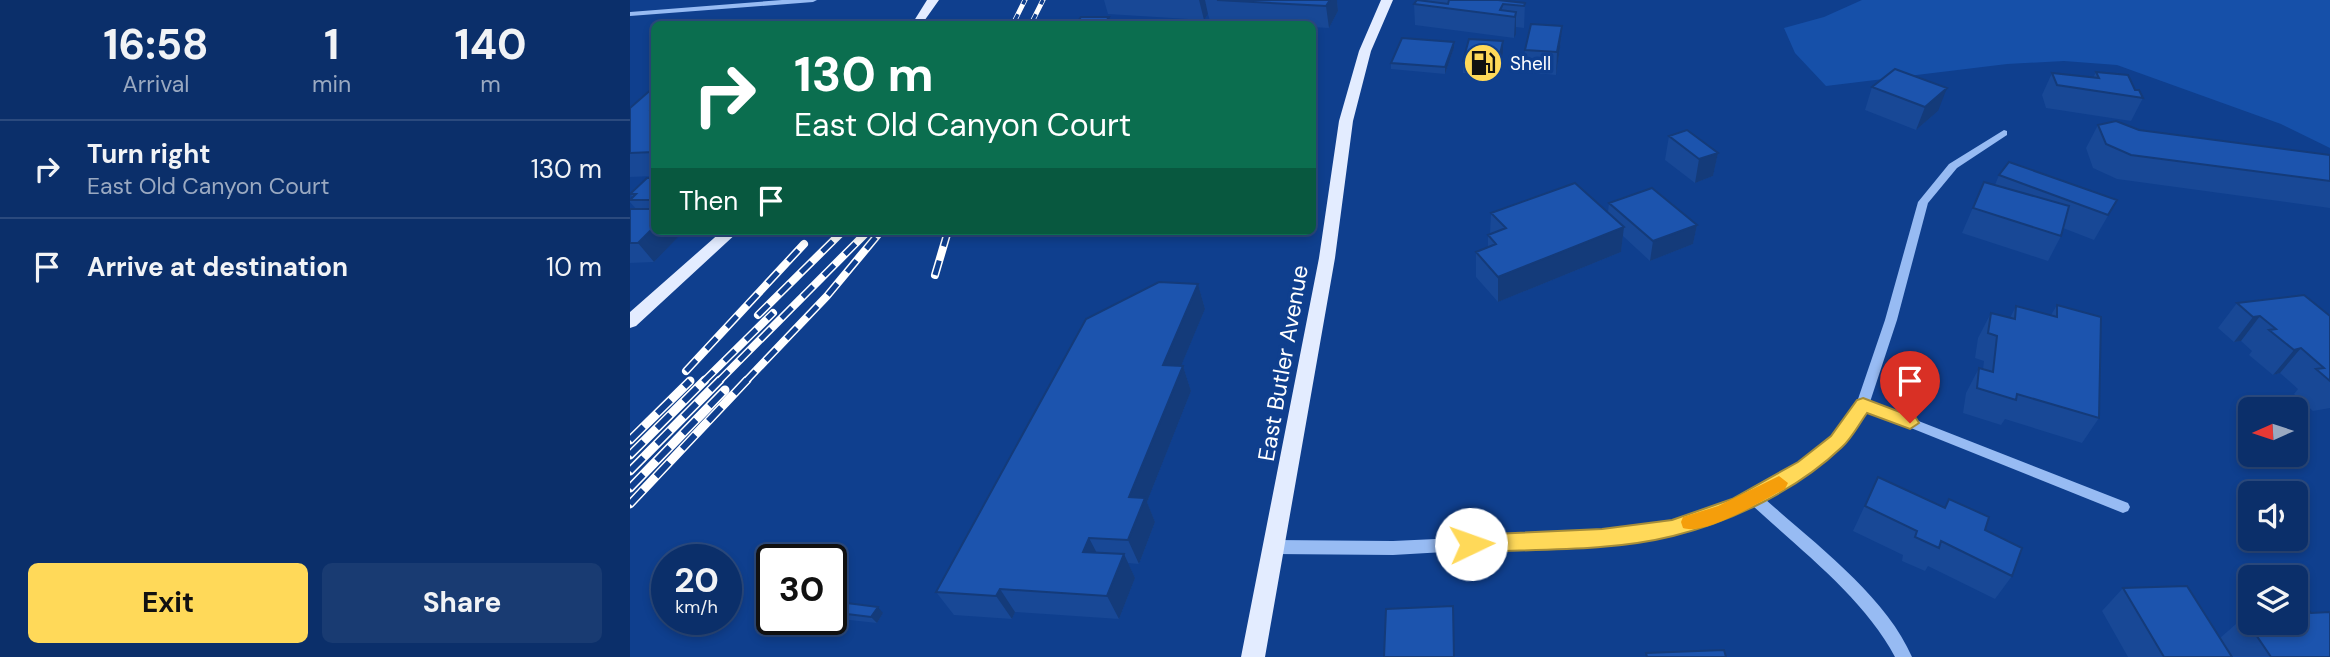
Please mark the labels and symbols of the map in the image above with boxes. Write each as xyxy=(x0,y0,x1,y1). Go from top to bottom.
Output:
fuel station icon: Shell xyxy=(1462,42,1504,84)
place label: Shell xyxy=(1510,51,1551,76)
street label: East Butler Avenue xyxy=(1251,263,1315,463)
pin xyxy=(1880,351,1940,423)
north arrow xyxy=(2238,397,2308,467)
position arrow xyxy=(1434,507,1508,581)
speed limit sign: 30 xyxy=(756,544,847,635)

